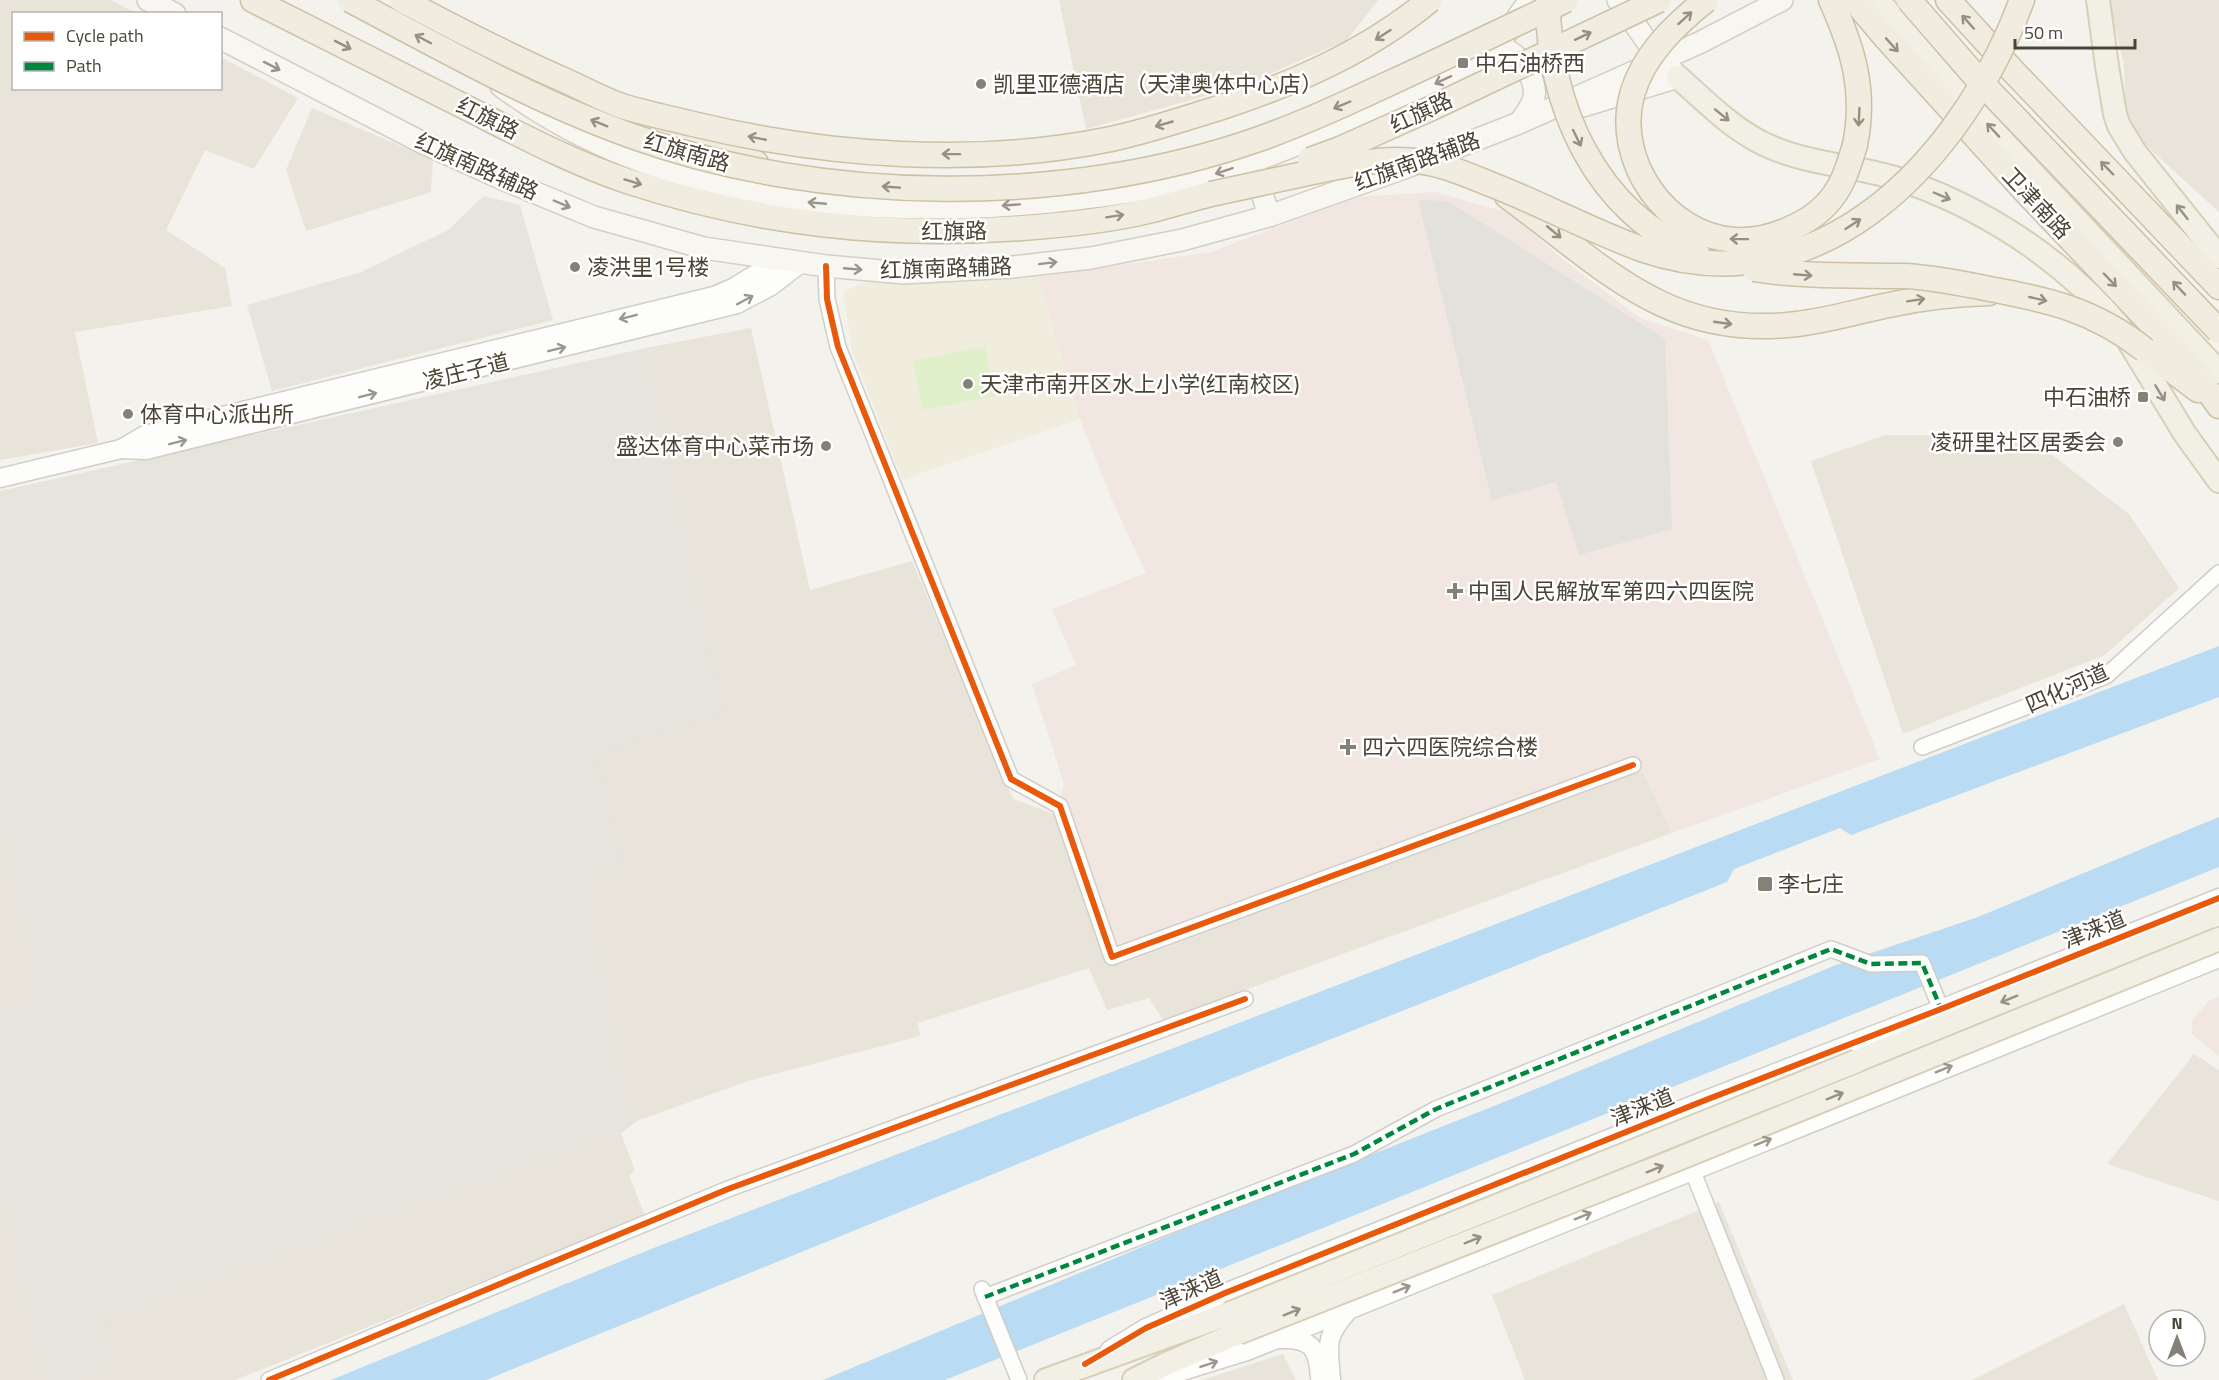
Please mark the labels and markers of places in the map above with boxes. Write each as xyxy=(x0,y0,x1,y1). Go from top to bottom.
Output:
place label: 中石油桥西 xyxy=(1475,46,1585,80)
marker: 中石油桥西 xyxy=(1456,56,1470,70)
place label: 凯里亚德酒店（天津奥体中心店） xyxy=(993,67,1323,101)
marker: 凯里亚德酒店（天津奥体中心店） xyxy=(974,77,988,91)
place label: 凌洪里1号楼 xyxy=(587,250,709,284)
marker: 凌洪里1号楼 xyxy=(568,260,582,274)
place label: 天津市南开区水上小学(红南校区) xyxy=(980,367,1300,401)
marker: 天津市南开区水上小学(红南校区) xyxy=(961,377,975,391)
place label: 中石油桥 xyxy=(2043,380,2131,414)
marker: 中石油桥 xyxy=(2136,390,2150,404)
place label: 体育中心派出所 xyxy=(140,397,294,431)
marker: 体育中心派出所 xyxy=(121,407,135,421)
place label: 凌研里社区居委会 xyxy=(1930,425,2106,459)
place label: 盛达体育中心菜市场 xyxy=(616,429,814,463)
marker: 凌研里社区居委会 xyxy=(2111,435,2125,449)
marker: 盛达体育中心菜市场 xyxy=(819,439,833,453)
place label: 中国人民解放军第四六四医院 xyxy=(1468,574,1754,608)
marker: 中国人民解放军第四六四医院 xyxy=(1446,582,1464,600)
place label: 四六四医院综合楼 xyxy=(1362,730,1538,764)
marker: 四六四医院综合楼 xyxy=(1339,738,1357,756)
place label: 李七庄 xyxy=(1778,867,1844,901)
marker: 李七庄 xyxy=(1756,875,1774,893)

